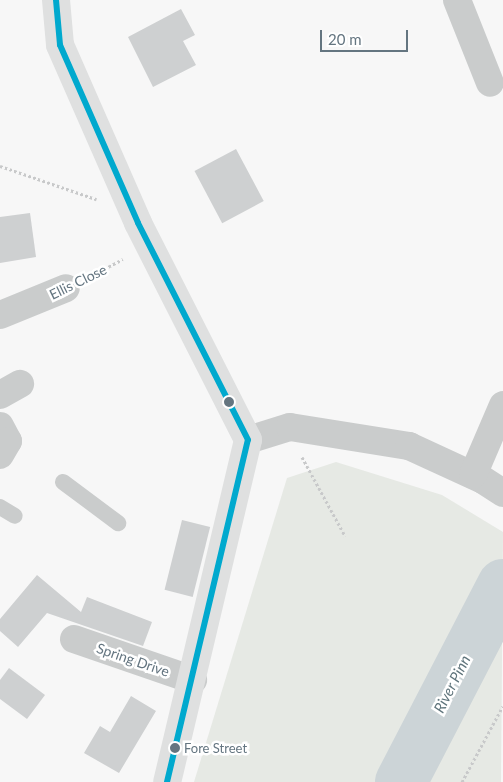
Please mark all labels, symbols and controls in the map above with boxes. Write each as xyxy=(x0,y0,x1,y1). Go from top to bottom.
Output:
scale bar xyxy=(323,20,410,52)
text: 20 m xyxy=(328,30,362,48)
street label: Ellis Close xyxy=(47,261,109,303)
unlabelled marker xyxy=(224,397,234,407)
street label: Spring Drive xyxy=(94,640,172,680)
water label: River Pinn xyxy=(430,652,474,716)
place label: Fore Street xyxy=(184,740,247,756)
marker: Fore Street xyxy=(170,743,180,753)

